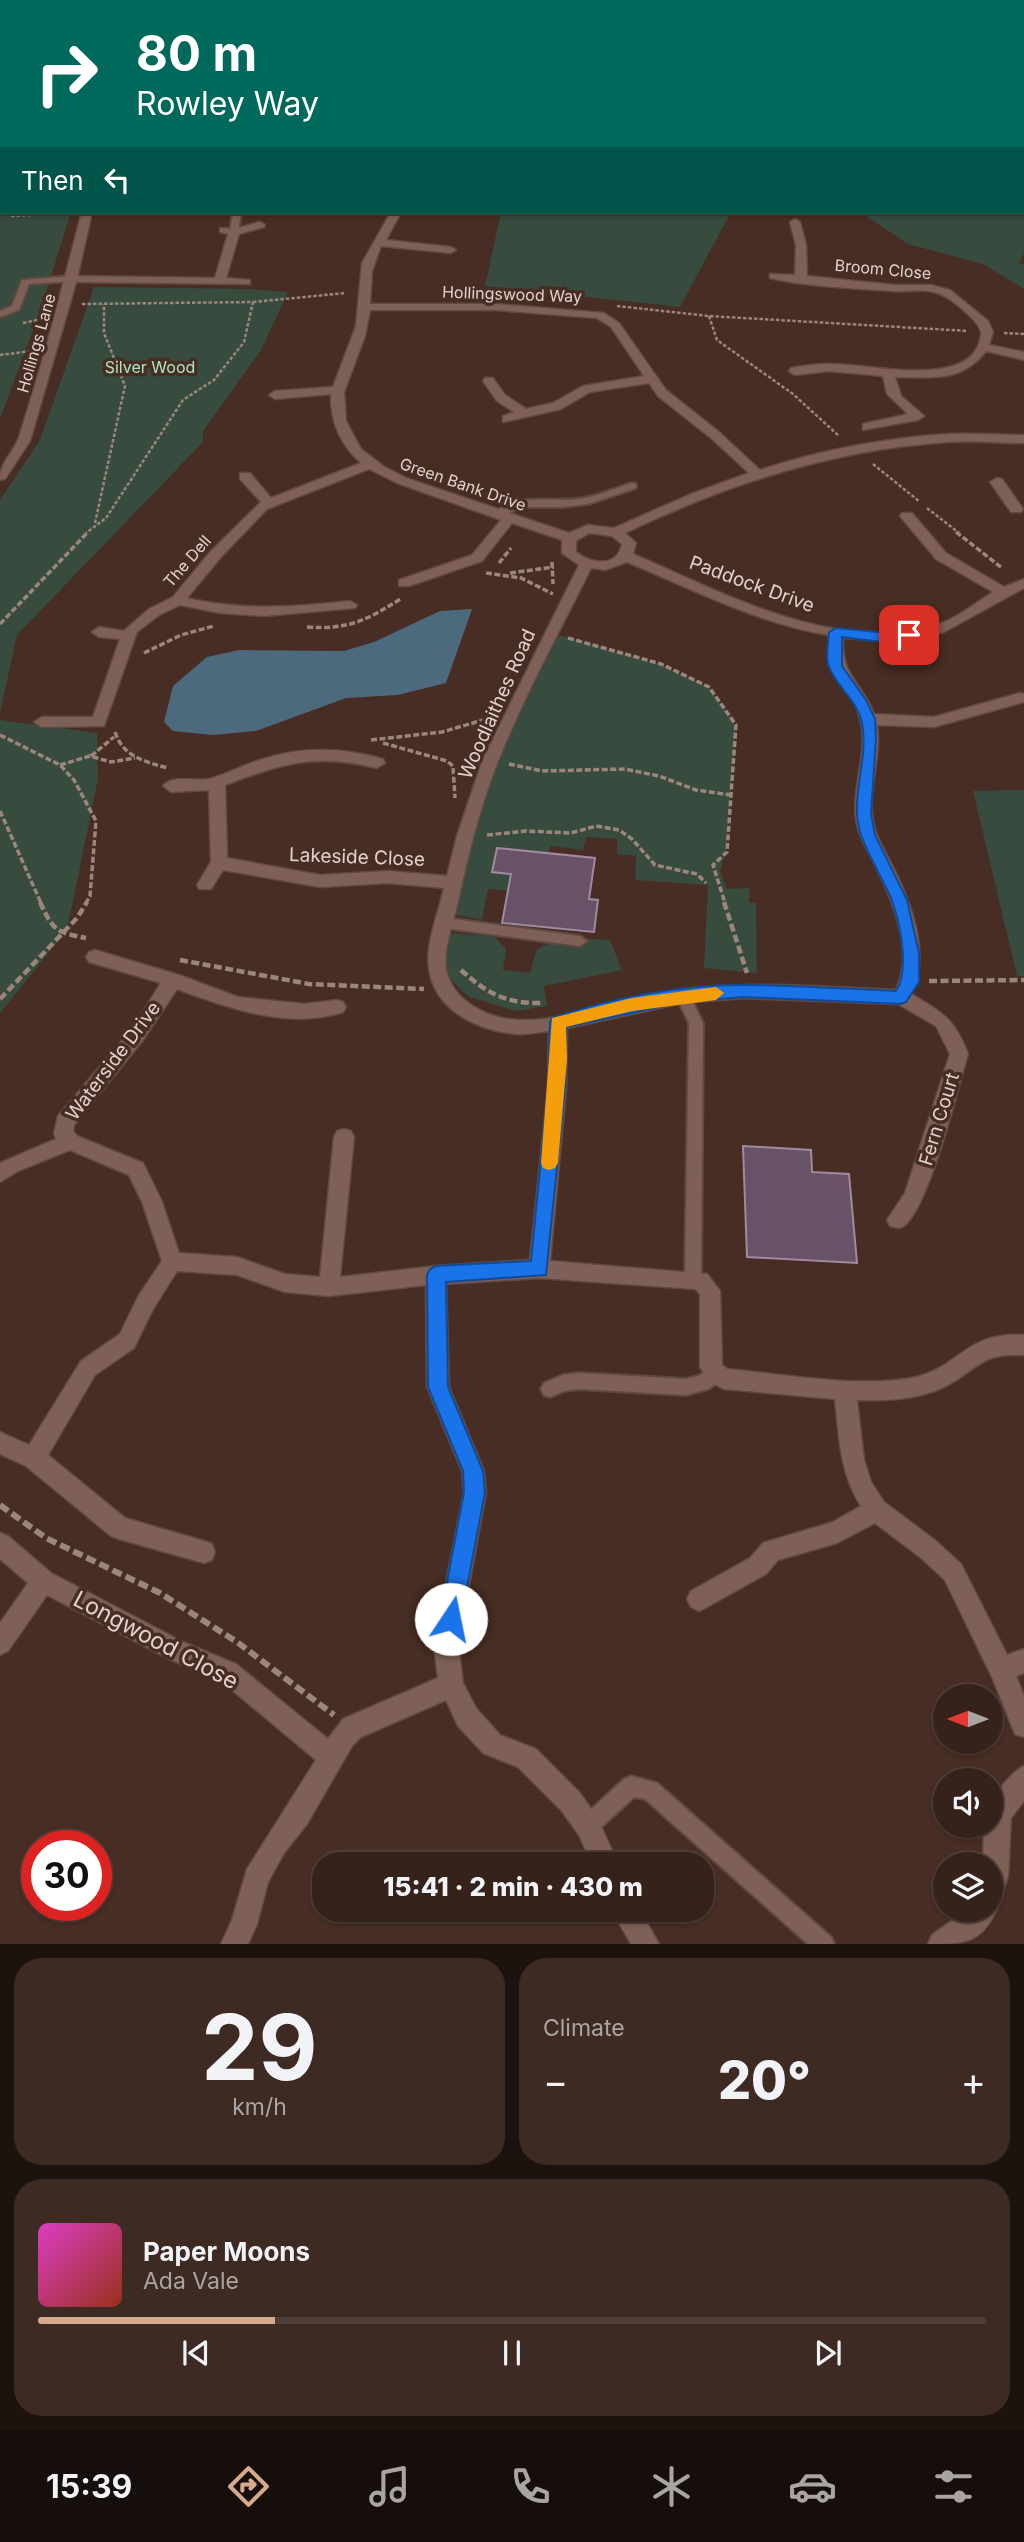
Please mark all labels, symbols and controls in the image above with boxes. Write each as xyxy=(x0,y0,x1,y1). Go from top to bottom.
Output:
text: 80 m xyxy=(136,24,257,83)
icon: right xyxy=(21,28,112,119)
text: Rowley Way xyxy=(136,84,319,123)
icon: left xyxy=(98,161,136,199)
text: Then xyxy=(21,165,84,196)
street label: Broom Close xyxy=(834,255,932,283)
street label: Hollingswood Way xyxy=(442,282,582,306)
street label: Hollings Lane xyxy=(12,291,60,395)
park label: Silver Wood xyxy=(105,357,195,377)
street label: Green Bank Drive xyxy=(397,453,529,515)
street label: The Dell xyxy=(159,531,215,591)
street label: Paddock Drive xyxy=(686,551,818,617)
pin xyxy=(879,605,939,665)
icon: arrive xyxy=(890,616,928,654)
street label: Woodlaithes Road xyxy=(454,625,540,783)
street label: Lakeside Close xyxy=(289,843,425,871)
street label: Waterside Drive xyxy=(61,997,165,1125)
street label: Fern Court xyxy=(914,1070,964,1168)
position arrow xyxy=(414,1582,488,1656)
street label: Longwood Close xyxy=(69,1585,243,1695)
north arrow xyxy=(933,1684,1003,1754)
map controls xyxy=(933,1684,1003,1922)
button: sound xyxy=(933,1768,1003,1838)
speed limit sign: 30 xyxy=(21,1830,112,1921)
button: layers xyxy=(933,1852,1003,1922)
text: 15:41 · 2 min · 430 m xyxy=(383,1871,643,1902)
text: 29 xyxy=(201,1992,318,2102)
text: Climate xyxy=(543,2014,625,2042)
text: 20° xyxy=(718,2049,811,2112)
text: − xyxy=(543,2058,568,2104)
text: + xyxy=(961,2058,986,2104)
text: km/h xyxy=(232,2093,287,2121)
text: Paper Moons xyxy=(143,2236,310,2267)
text: Ada Vale xyxy=(143,2267,239,2295)
icon: previous xyxy=(177,2334,215,2372)
icon: pause xyxy=(493,2334,531,2372)
icon: next xyxy=(809,2334,847,2372)
icon: directions xyxy=(224,2462,273,2511)
icon: music xyxy=(365,2462,414,2511)
icon: phone xyxy=(506,2462,555,2511)
icon: climate xyxy=(647,2462,696,2511)
icon: car xyxy=(788,2462,837,2511)
icon: filters xyxy=(929,2462,978,2511)
text: 15:39 xyxy=(46,2467,132,2506)

